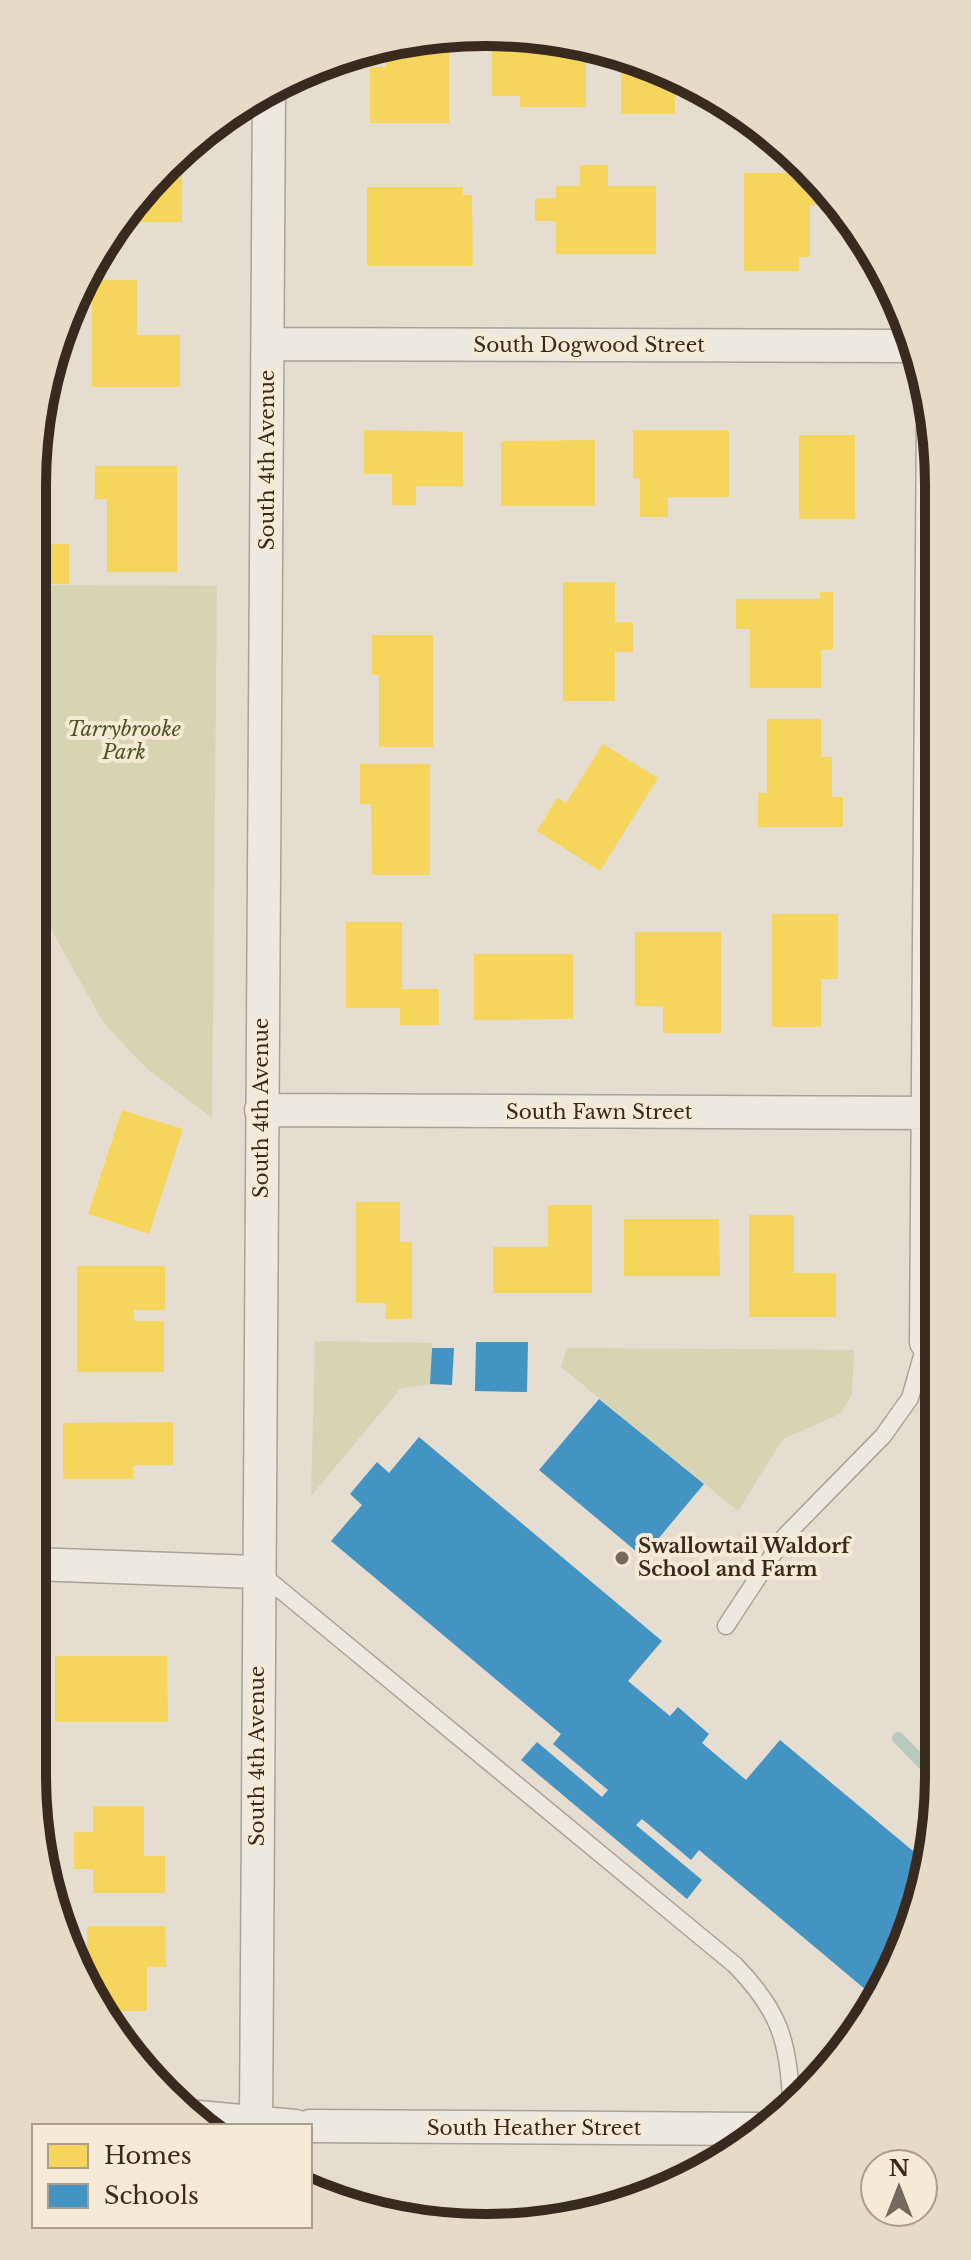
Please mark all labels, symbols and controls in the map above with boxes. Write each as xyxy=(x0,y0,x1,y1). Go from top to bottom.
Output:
street label: South Dogwood Street xyxy=(473,333,705,357)
street label: South 4th Avenue xyxy=(255,370,279,550)
park label: Tarrybrooke Park xyxy=(67,717,181,764)
street label: South 4th Avenue xyxy=(249,1018,273,1198)
street label: South Fawn Street xyxy=(506,1100,693,1124)
place label: Swallowtail Waldorf School and Farm xyxy=(638,1534,852,1581)
marker: Swallowtail Waldorf School and Farm xyxy=(613,1549,631,1567)
street label: South 4th Avenue xyxy=(245,1666,269,1846)
street label: South Heather Street xyxy=(427,2116,642,2140)
legend xyxy=(32,2124,312,2228)
text: Homes xyxy=(104,2141,192,2170)
north arrow xyxy=(859,2148,939,2228)
text: N xyxy=(889,2155,910,2182)
text: Schools xyxy=(104,2181,199,2210)

